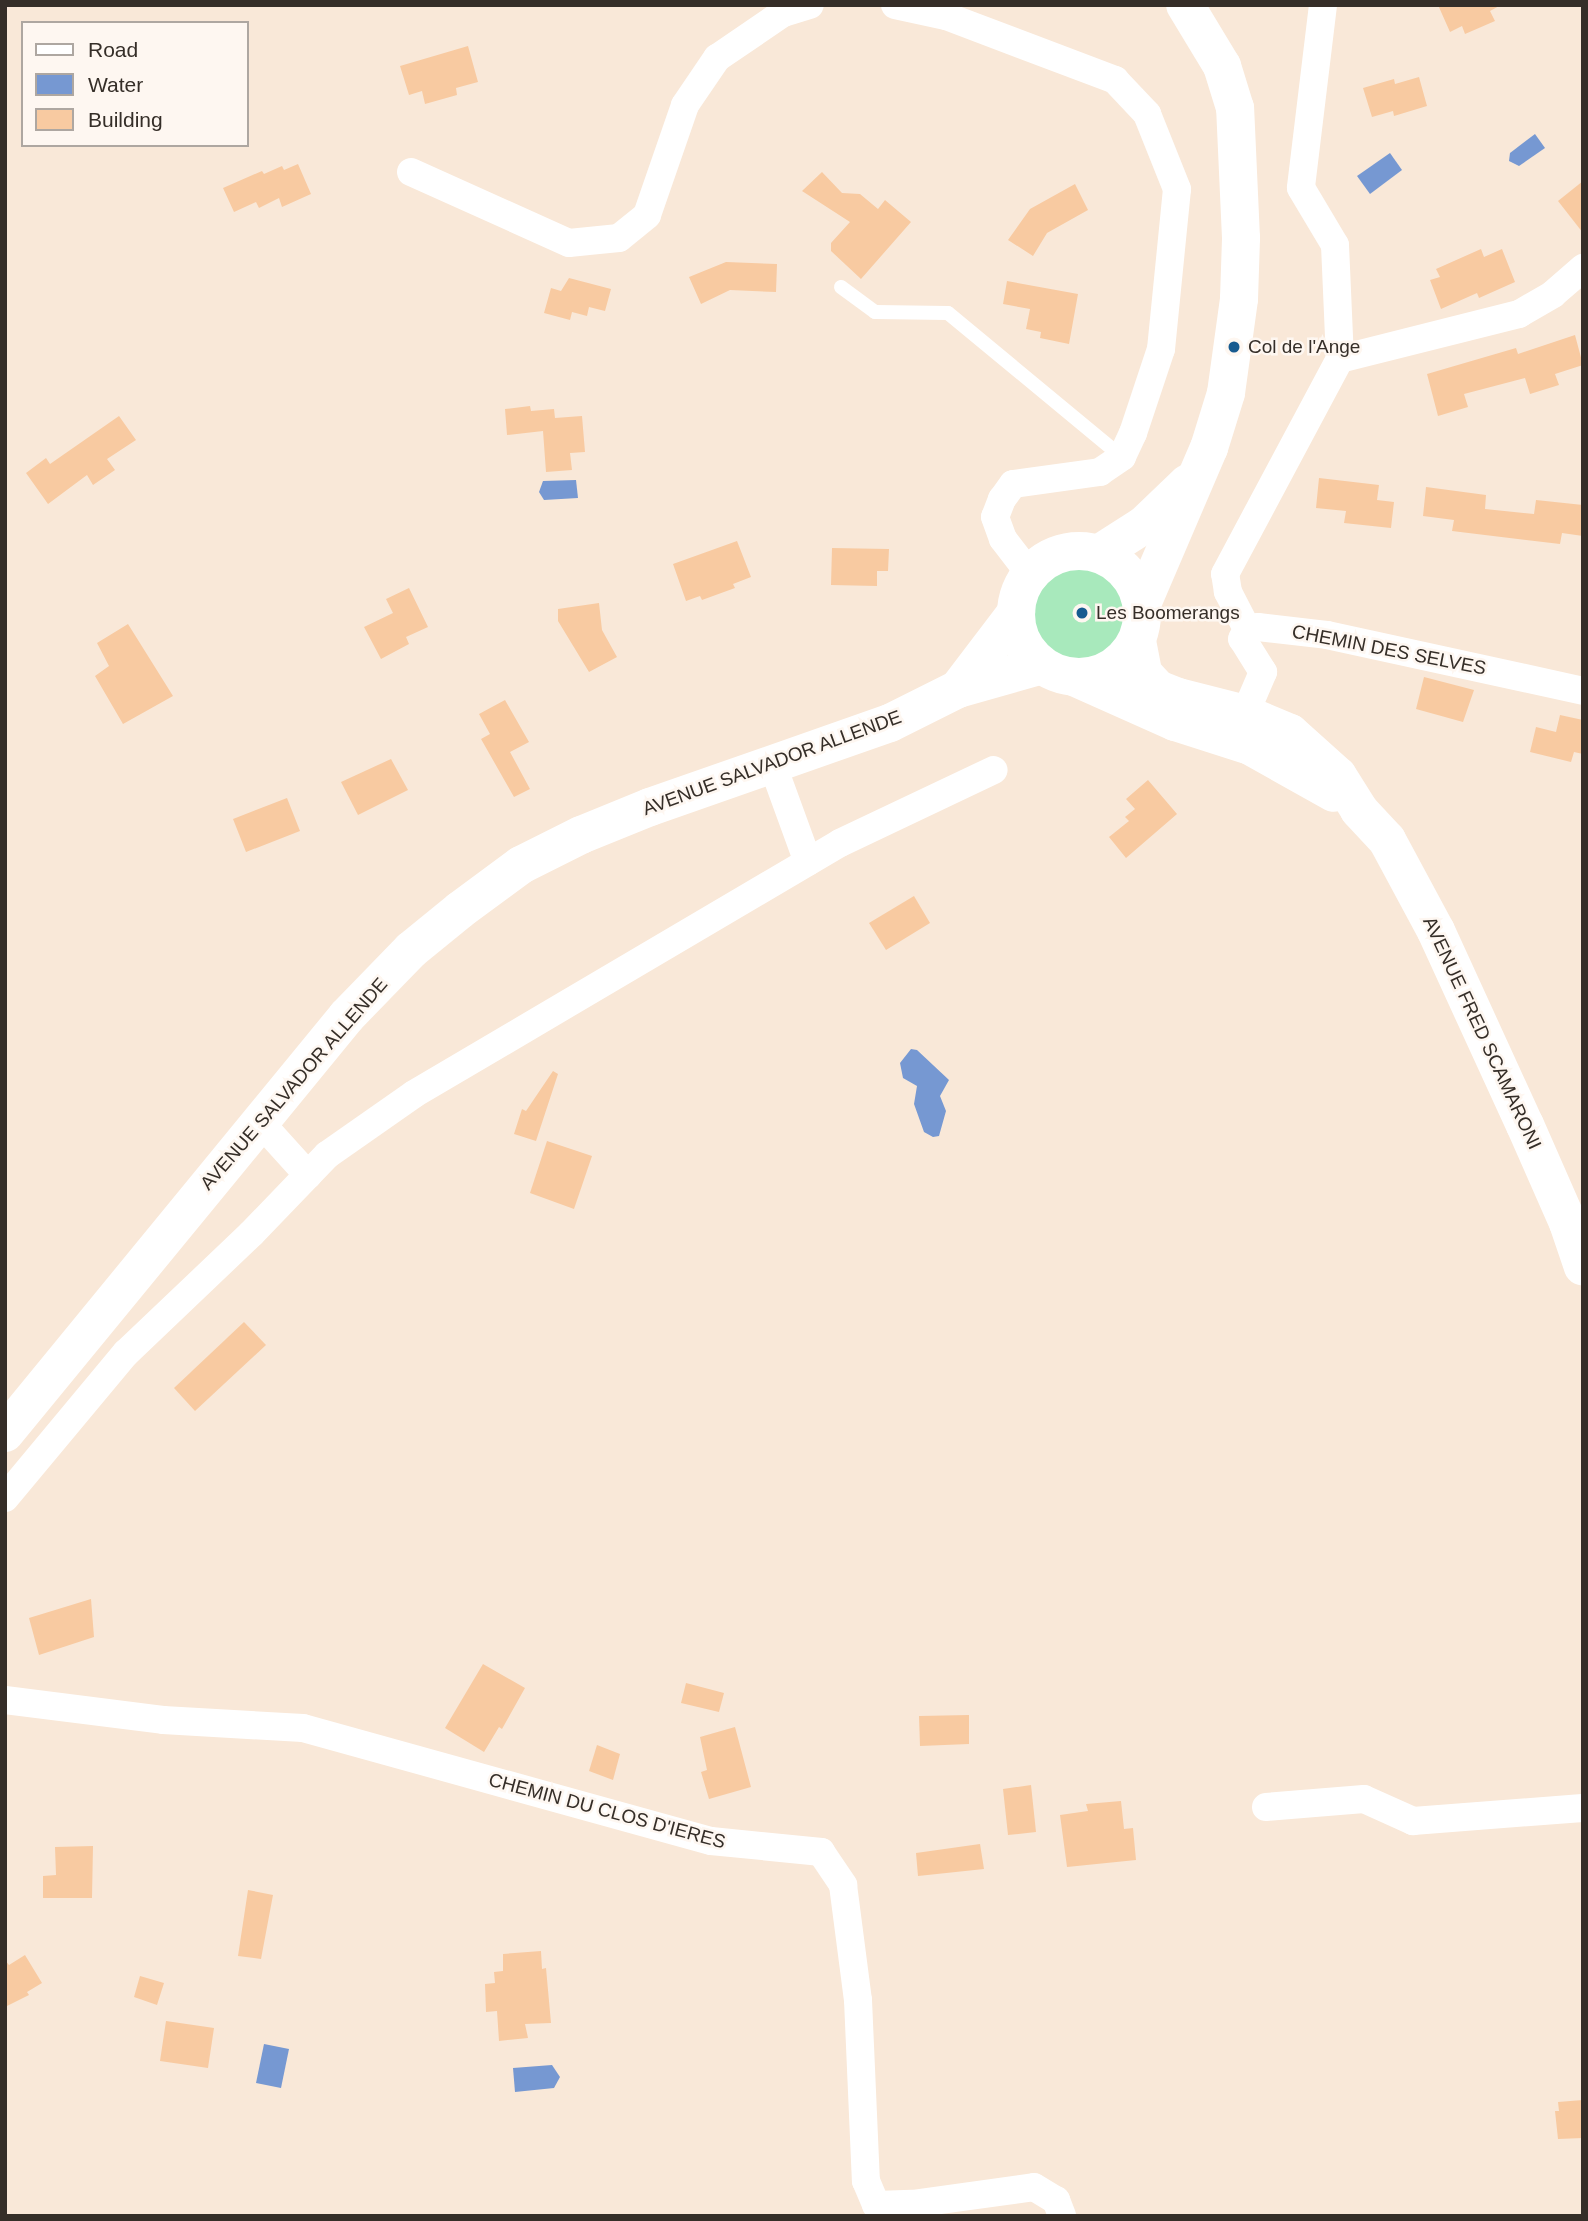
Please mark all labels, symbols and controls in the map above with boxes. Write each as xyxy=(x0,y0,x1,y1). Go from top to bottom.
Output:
legend xyxy=(21,21,248,147)
text: Road xyxy=(88,38,138,61)
text: Water xyxy=(88,73,143,96)
text: Building xyxy=(88,108,163,131)
place label: Col de l'Ange xyxy=(1248,336,1360,358)
marker: Col de l'Ange xyxy=(1226,339,1242,355)
place label: Les Boomerangs xyxy=(1096,602,1240,624)
marker: Les Boomerangs xyxy=(1074,605,1090,621)
street label: CHEMIN DES SELVES xyxy=(1290,620,1488,680)
street label: AVENUE SALVADOR ALLENDE xyxy=(639,705,905,821)
street label: AVENUE FRED SCAMARONI xyxy=(1418,913,1546,1153)
street label: AVENUE SALVADOR ALLENDE xyxy=(195,973,393,1195)
street label: CHEMIN DU CLOS D'IERES xyxy=(486,1768,728,1854)

